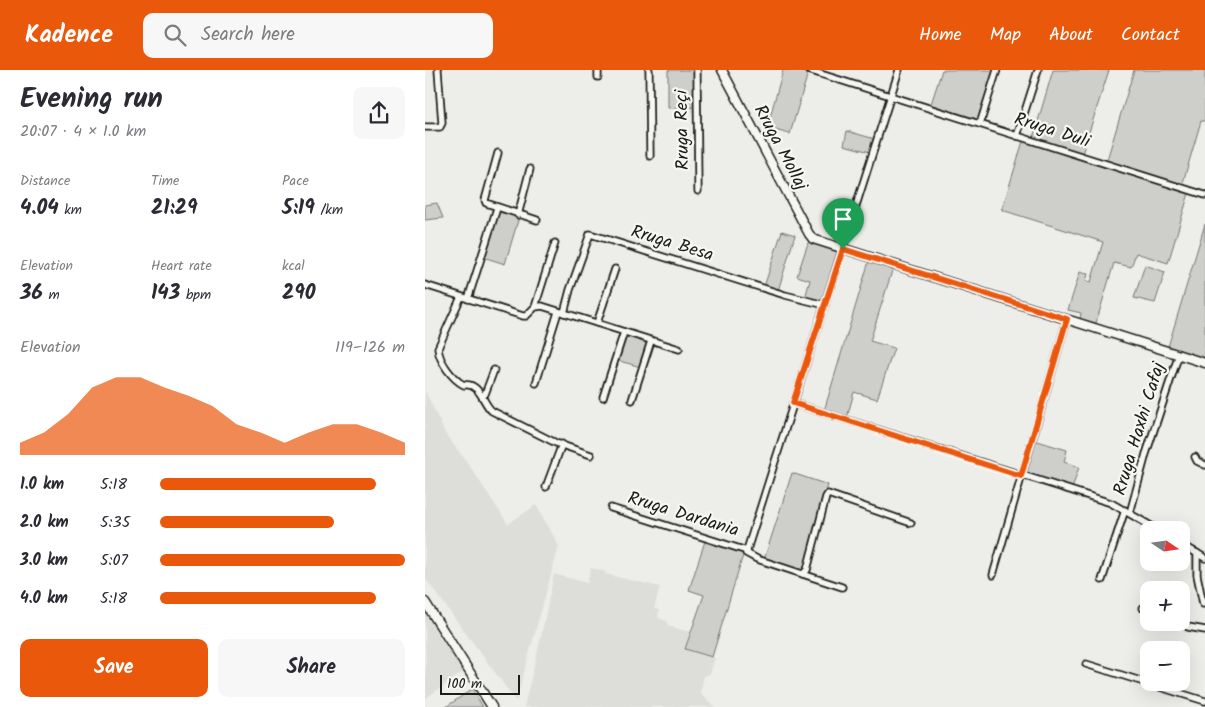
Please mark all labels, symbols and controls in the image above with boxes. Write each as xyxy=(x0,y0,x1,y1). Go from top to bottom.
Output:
search box xyxy=(143,13,493,58)
text: Kadence xyxy=(25,16,113,55)
text: Search here xyxy=(201,20,295,50)
icon: search xyxy=(161,21,189,49)
text: Home xyxy=(919,21,962,50)
text: Map xyxy=(990,21,1021,50)
text: About xyxy=(1049,21,1093,50)
text: Contact xyxy=(1121,21,1180,50)
text: Evening run xyxy=(20,77,163,122)
button: share xyxy=(353,87,405,139)
street label: Rruga Reçi xyxy=(668,89,698,170)
street label: Rruga Mollaj xyxy=(745,100,815,197)
street label: Rruga Duli xyxy=(1010,105,1094,157)
text: 20:07 · 4 × 1.0 km xyxy=(20,119,146,144)
text: Distance xyxy=(20,170,70,192)
text: Time xyxy=(151,170,179,192)
text: Pace xyxy=(282,170,309,192)
text: 4.04 xyxy=(20,192,59,225)
text: 21:29 xyxy=(151,192,198,225)
text: 5:19 xyxy=(282,192,315,225)
pin xyxy=(822,198,864,249)
text: km xyxy=(59,199,82,221)
text: /km xyxy=(315,199,343,221)
icon: arrive xyxy=(829,205,857,233)
street label: Rruga Besa xyxy=(627,218,717,270)
text: Elevation xyxy=(20,255,73,277)
text: Heart rate xyxy=(151,255,212,277)
text: kcal xyxy=(282,255,305,277)
text: 36 xyxy=(20,277,43,310)
text: 143 xyxy=(151,277,180,310)
text: 290 xyxy=(282,277,316,310)
text: m xyxy=(43,284,60,306)
text: bpm xyxy=(180,284,211,306)
text: Elevation xyxy=(20,335,81,360)
text: 119–126 m xyxy=(335,335,405,360)
street label: Rruga Haxhi Cafaj xyxy=(1106,358,1174,499)
text: 1.0 km xyxy=(20,472,64,497)
text: 5:18 xyxy=(100,472,127,497)
street label: Rruga Dardania xyxy=(624,484,742,546)
text: 2.0 km xyxy=(20,510,68,535)
text: 5:35 xyxy=(100,510,130,535)
north arrow xyxy=(1140,521,1190,571)
map controls xyxy=(1140,521,1190,691)
text: 3.0 km xyxy=(20,548,68,573)
text: 5:07 xyxy=(100,548,128,573)
button: + xyxy=(1140,581,1190,631)
text: 4.0 km xyxy=(20,586,68,611)
text: 5:18 xyxy=(100,586,127,611)
button: Save xyxy=(20,639,208,697)
button: Share xyxy=(218,639,405,697)
button: − xyxy=(1140,641,1190,691)
scale bar xyxy=(440,672,520,695)
text: 100 m xyxy=(447,673,482,695)

